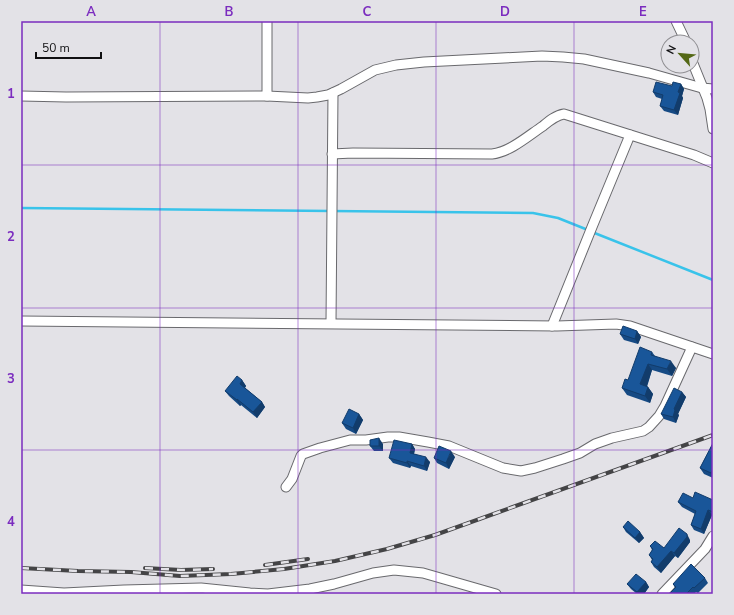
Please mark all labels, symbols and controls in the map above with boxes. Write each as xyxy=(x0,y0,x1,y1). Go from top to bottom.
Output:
text: A xyxy=(86,3,96,21)
text: B xyxy=(225,3,234,21)
text: C xyxy=(363,3,372,21)
text: D xyxy=(500,3,510,21)
text: E xyxy=(639,3,647,21)
scale bar xyxy=(36,34,101,60)
north arrow xyxy=(660,34,700,74)
text: 50 m xyxy=(42,40,70,56)
text: N xyxy=(663,43,680,57)
text: 1 xyxy=(7,85,15,103)
text: 2 xyxy=(7,228,15,246)
text: 3 xyxy=(7,370,15,388)
text: 4 xyxy=(7,513,15,531)

